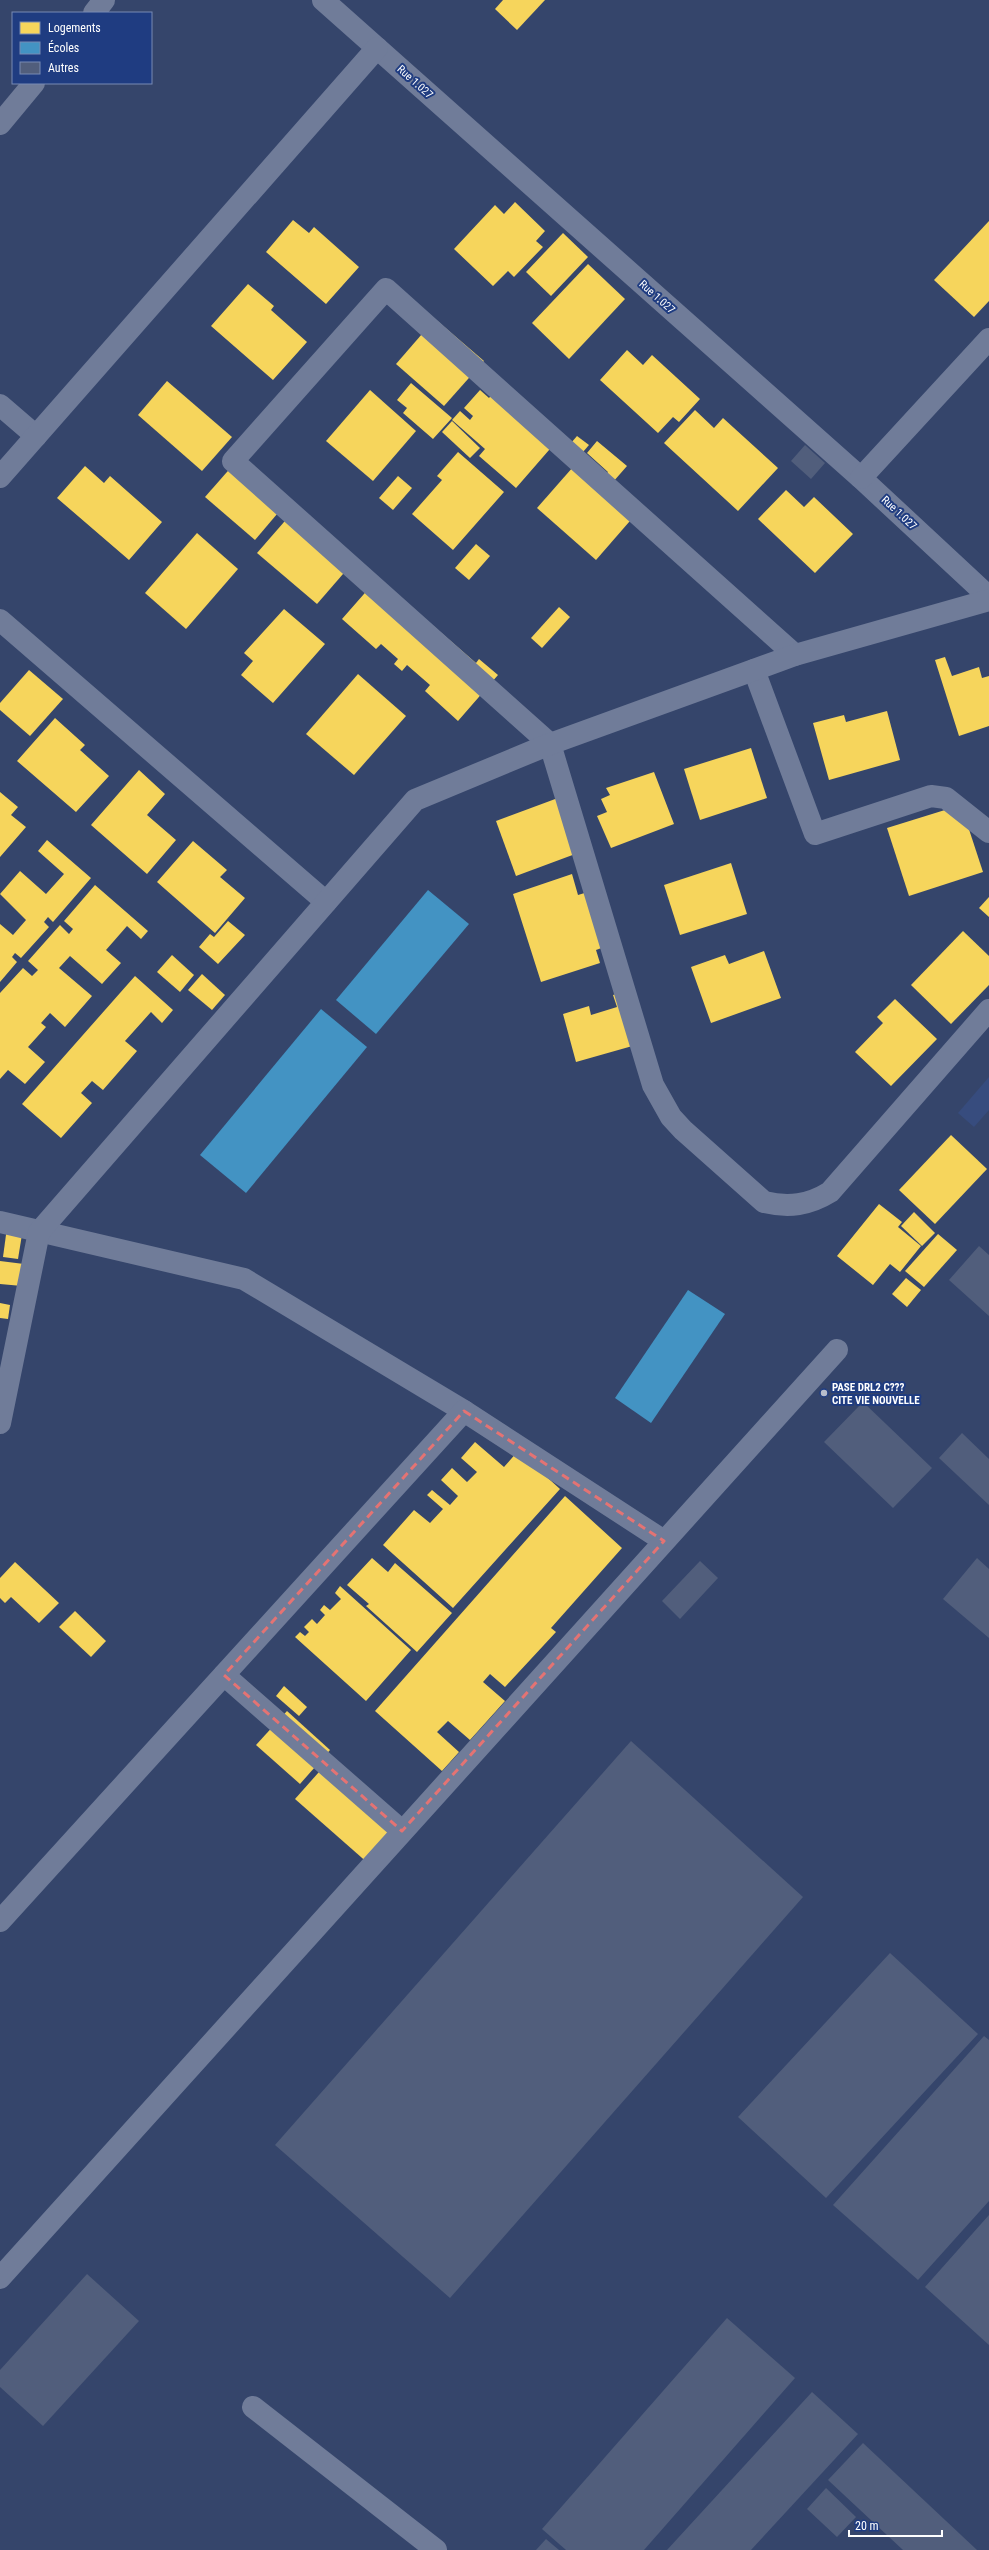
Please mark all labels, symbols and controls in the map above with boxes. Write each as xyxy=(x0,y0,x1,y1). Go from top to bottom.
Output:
legend xyxy=(12,12,152,84)
text: Logements xyxy=(48,21,101,35)
text: Écoles xyxy=(48,40,79,55)
text: Autres xyxy=(48,61,79,75)
street label: Rue 1.027 xyxy=(394,63,436,101)
street label: Rue 1.027 xyxy=(636,278,678,316)
street label: Rue 1.027 xyxy=(879,493,919,533)
place label: PASE DRL2 C??? CITE VIE NOUVELLE xyxy=(832,1381,920,1407)
marker: PASE DRL2 C??? CITE VIE NOUVELLE xyxy=(819,1388,829,1398)
scale bar xyxy=(849,2512,942,2538)
text: 20 m xyxy=(855,2519,879,2533)

